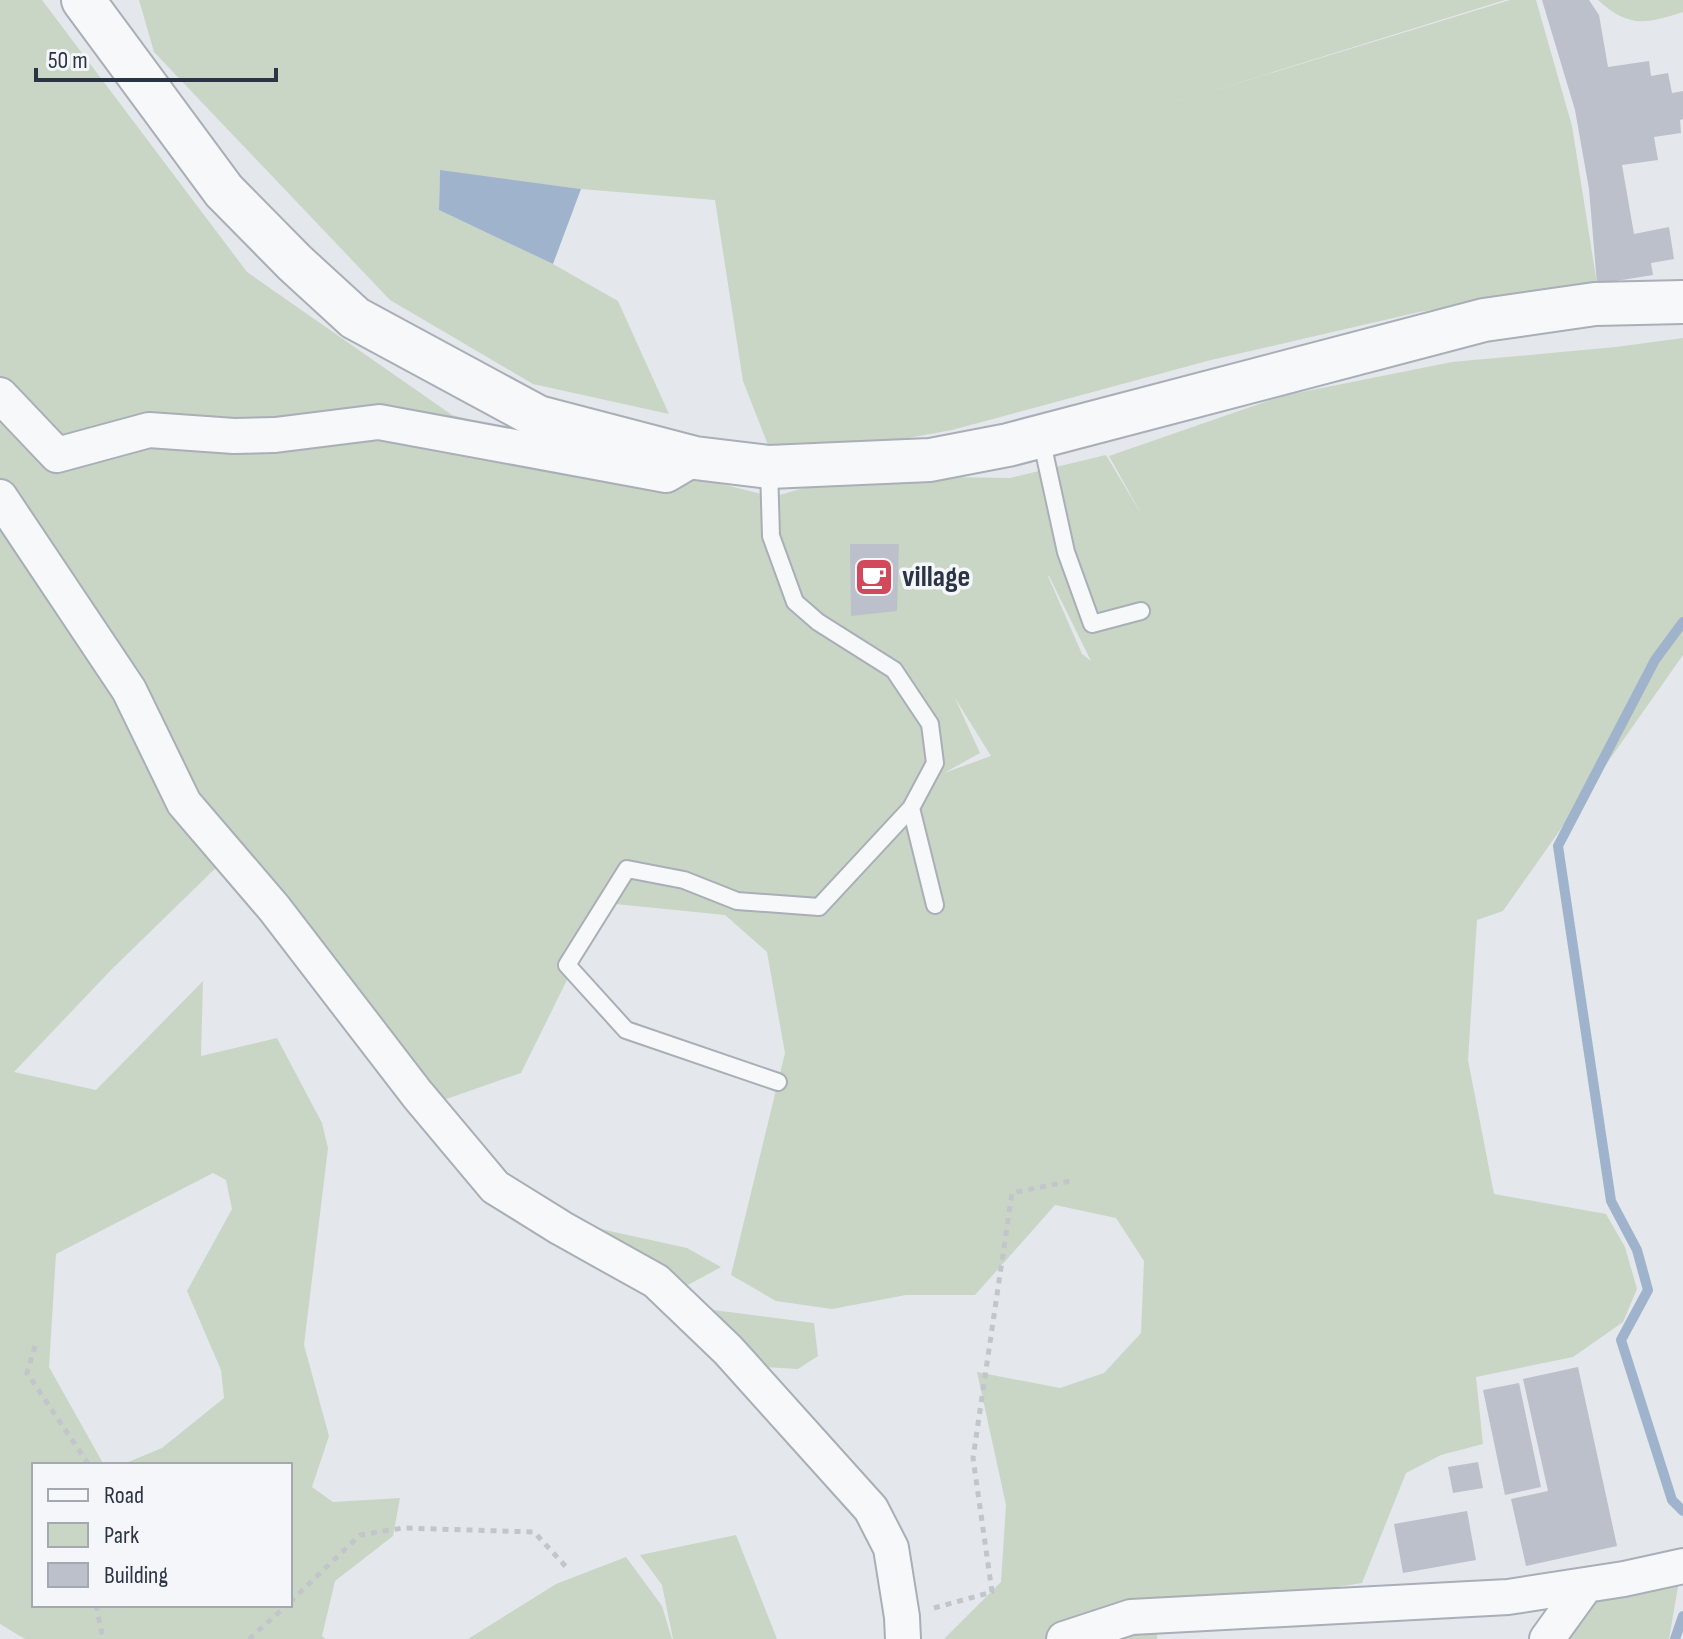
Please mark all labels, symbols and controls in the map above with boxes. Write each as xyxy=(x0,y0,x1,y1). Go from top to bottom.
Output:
scale bar xyxy=(36,32,276,82)
text: 50 m xyxy=(48,46,88,75)
cafe icon: village xyxy=(853,556,895,598)
place label: village xyxy=(902,559,970,595)
legend xyxy=(32,1463,292,1607)
text: Road xyxy=(104,1481,144,1510)
text: Park xyxy=(104,1521,139,1550)
text: Building xyxy=(104,1561,168,1590)

